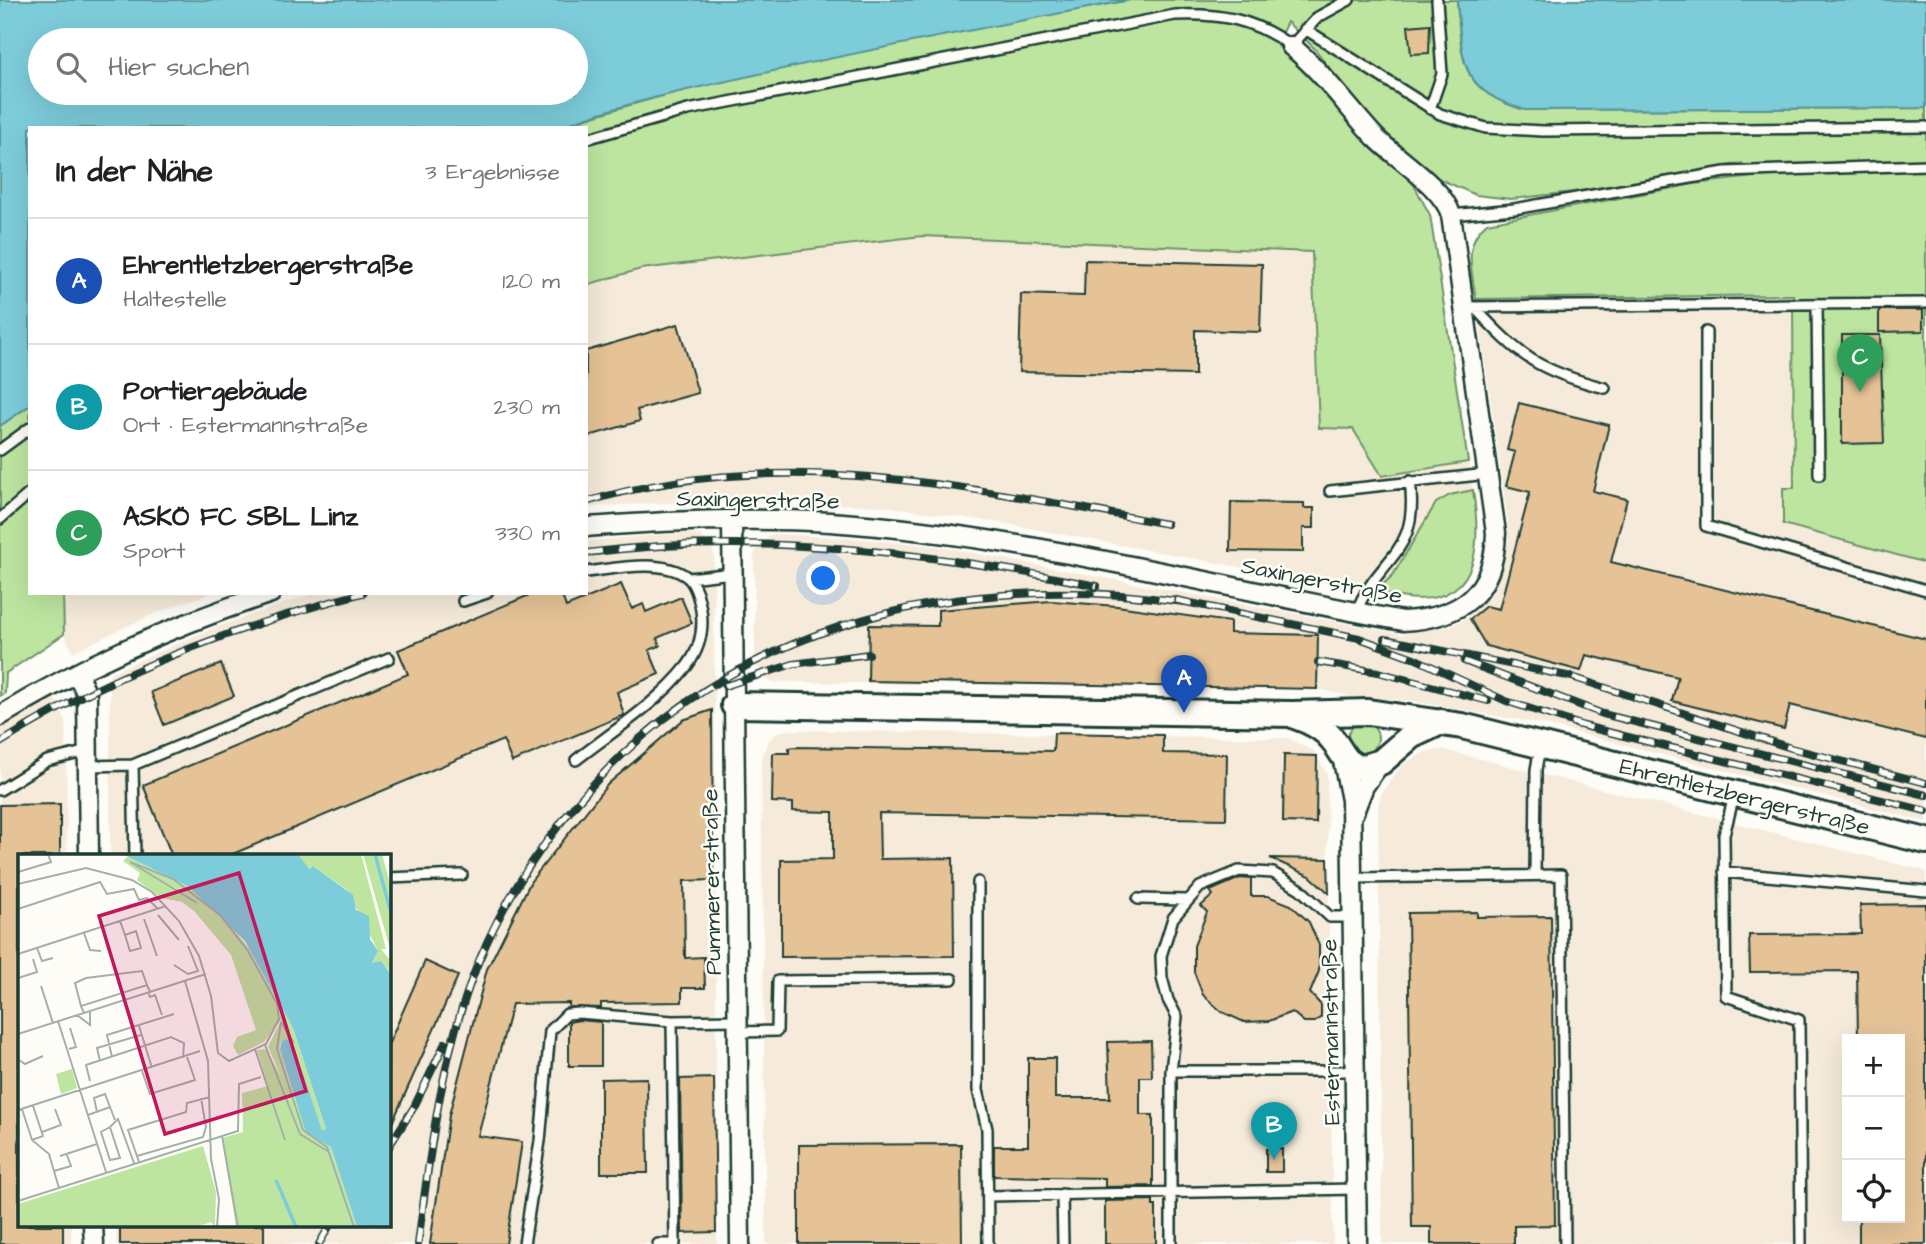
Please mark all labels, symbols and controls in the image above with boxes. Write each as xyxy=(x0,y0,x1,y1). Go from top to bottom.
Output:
search box xyxy=(28,28,588,105)
icon: search xyxy=(52,48,90,86)
text: Hier suchen xyxy=(108,49,249,85)
text: In der Nähe xyxy=(56,151,213,193)
text: 3 Ergebnisse xyxy=(425,156,560,188)
text: Ehrentletzbergerstraße xyxy=(123,247,413,283)
text: A xyxy=(72,265,86,297)
text: 120 m xyxy=(502,265,560,297)
text: Haltestelle xyxy=(123,283,227,315)
pin: C xyxy=(1837,334,1883,392)
text: Portiergebäude xyxy=(123,373,307,409)
text: B xyxy=(71,391,87,423)
text: 230 m xyxy=(494,391,560,423)
text: Ort · Estermannstraße xyxy=(123,409,368,441)
street label: Saxingerstraße xyxy=(676,483,840,518)
text: ASKÖ FC SBL Linz xyxy=(123,499,358,535)
text: C xyxy=(71,517,87,549)
text: 330 m xyxy=(495,517,560,549)
text: Sport xyxy=(123,535,186,567)
street label: Saxingerstraße xyxy=(1238,550,1405,613)
your location xyxy=(806,561,840,595)
pin: A xyxy=(1161,655,1207,713)
street label: Ehrentletzbergerstraße xyxy=(1616,750,1873,845)
street label: Pummererstraße xyxy=(694,788,730,975)
inset map xyxy=(18,854,390,1226)
street label: Estermannstraße xyxy=(1313,939,1349,1125)
map controls xyxy=(1842,1034,1905,1223)
button: + xyxy=(1842,1034,1905,1097)
button: − xyxy=(1842,1097,1905,1160)
pin: B xyxy=(1251,1102,1297,1160)
button: locate xyxy=(1842,1160,1905,1223)

